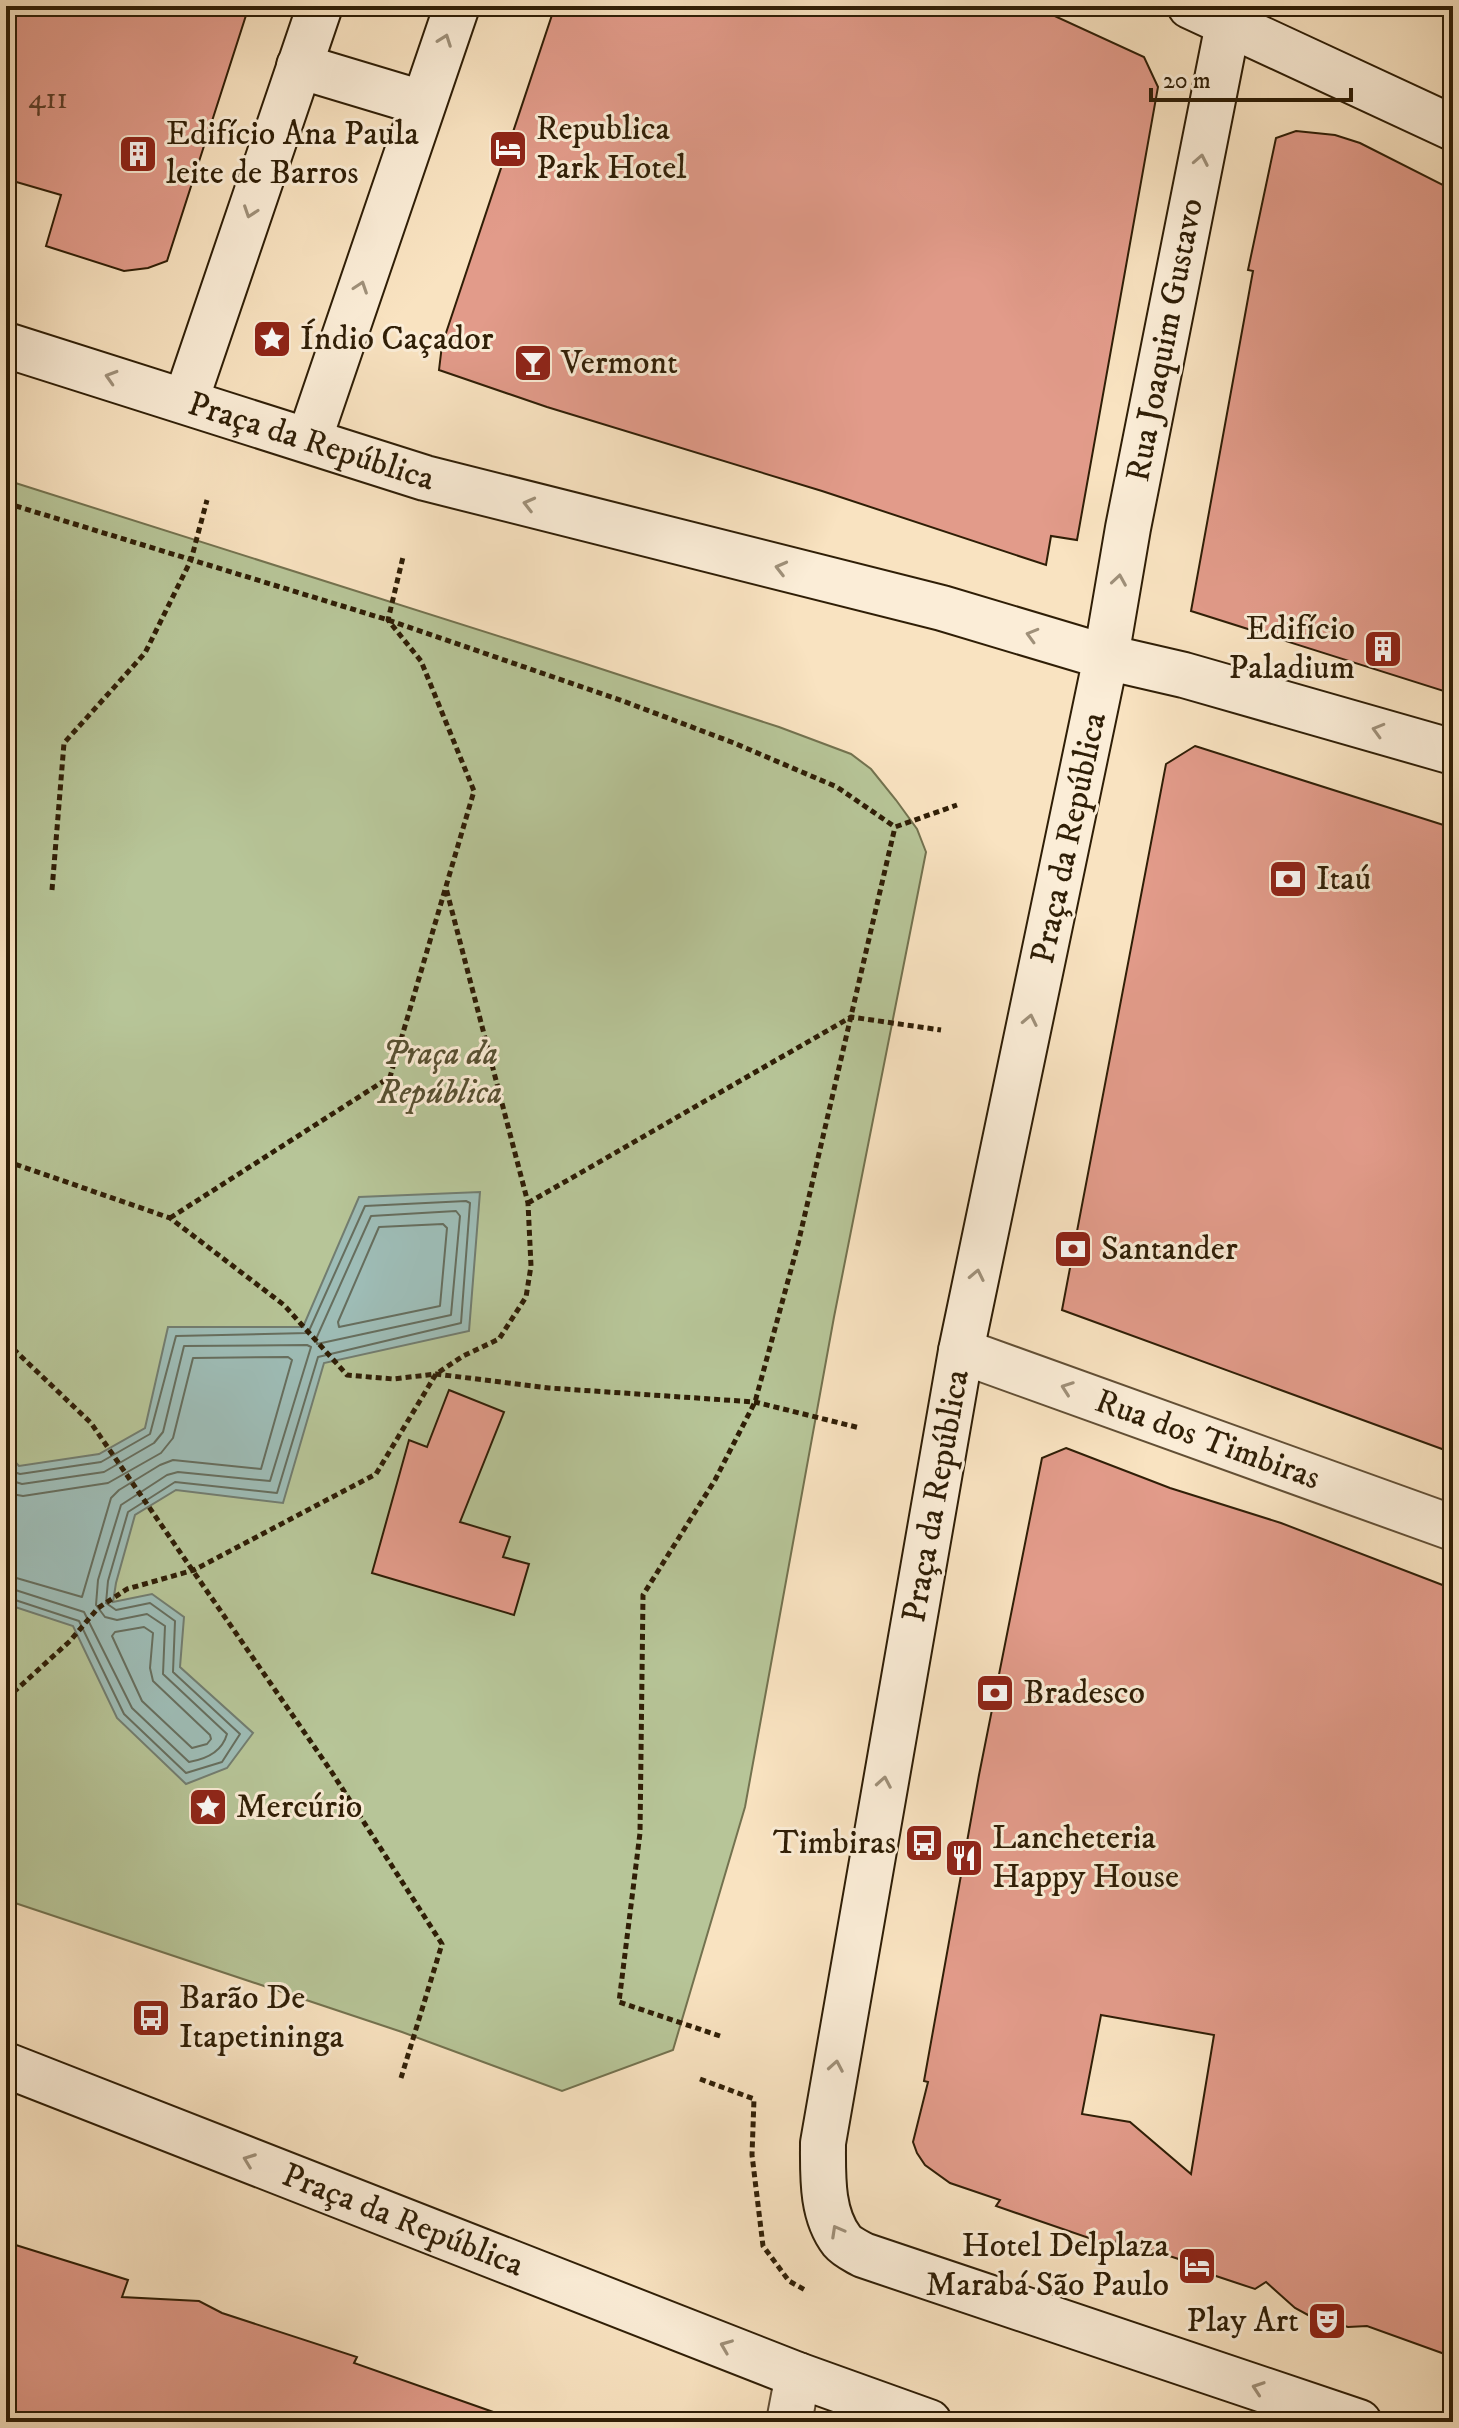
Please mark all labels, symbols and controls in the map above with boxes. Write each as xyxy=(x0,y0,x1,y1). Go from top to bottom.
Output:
one-way arrow xyxy=(435,34,451,48)
scale bar xyxy=(1151,52,1351,102)
text: 20 m xyxy=(1163,66,1211,96)
house number: 411 xyxy=(28,81,68,118)
place label: Republica Park Hotel xyxy=(536,108,687,189)
place label: Edifício Ana Paula leite de Barros xyxy=(166,113,420,194)
hotel icon: Republica Park Hotel xyxy=(487,128,529,170)
building icon: Edifício Ana Paula leite de Barros xyxy=(117,133,159,175)
one-way arrow xyxy=(1191,153,1208,167)
street label: Rua Joaquim Gustavo xyxy=(1117,195,1213,485)
one-way arrow xyxy=(243,205,259,219)
one-way arrow xyxy=(351,280,367,294)
place icon: Índio Caçador xyxy=(251,318,293,360)
place label: Índio Caçador xyxy=(300,318,494,360)
bar icon: Vermont xyxy=(512,342,554,384)
place label: Vermont xyxy=(560,342,678,384)
one-way arrow xyxy=(105,370,119,386)
street label: Praça da República xyxy=(183,383,439,501)
one-way arrow xyxy=(522,496,536,513)
one-way arrow xyxy=(774,560,788,577)
one-way arrow xyxy=(1110,573,1127,587)
place label: Edifício Paladium xyxy=(1229,608,1355,689)
one-way arrow xyxy=(1025,628,1039,644)
building icon: Edifício Paladium xyxy=(1362,628,1404,670)
street label: Praça da República xyxy=(1022,708,1116,967)
one-way arrow xyxy=(1372,723,1386,739)
bank icon: Itaú xyxy=(1267,858,1309,900)
place label: Itaú xyxy=(1316,858,1371,900)
one-way arrow xyxy=(1021,1014,1038,1027)
park label: Praça da República xyxy=(377,1033,502,1114)
bank icon: Santander xyxy=(1052,1228,1094,1270)
place label: Santander xyxy=(1101,1228,1238,1270)
one-way arrow xyxy=(968,1268,985,1282)
street label: Praça da República xyxy=(893,1366,979,1626)
street label: Rua dos Timbiras xyxy=(1089,1380,1326,1499)
one-way arrow xyxy=(1061,1381,1075,1398)
bank icon: Bradesco xyxy=(974,1672,1016,1714)
place label: Bradesco xyxy=(1023,1672,1145,1714)
one-way arrow xyxy=(875,1776,892,1789)
place icon: Mercúrio xyxy=(187,1786,229,1828)
place label: Mercúrio xyxy=(236,1786,362,1828)
place label: Lancheteria Happy House xyxy=(992,1817,1179,1898)
place label: Timbiras xyxy=(773,1822,896,1864)
bus stop icon: Timbiras xyxy=(903,1822,945,1864)
restaurant icon: Lancheteria Happy House xyxy=(943,1837,985,1879)
place label: Barão De Itapetininga xyxy=(179,1977,344,2058)
bus stop icon: Barão De Itapetininga xyxy=(130,1997,172,2039)
one-way arrow xyxy=(827,2060,844,2073)
one-way arrow xyxy=(243,2153,257,2170)
street label: Praça da República xyxy=(276,2154,530,2287)
one-way arrow xyxy=(832,2225,847,2239)
place label: Hotel Delplaza Marabá São Paulo xyxy=(925,2225,1170,2306)
hotel icon: Hotel Delplaza Marabá São Paulo xyxy=(1176,2245,1218,2287)
place label: Play Art xyxy=(1186,2300,1299,2342)
theatre icon: Play Art xyxy=(1306,2300,1348,2342)
one-way arrow xyxy=(720,2339,734,2355)
one-way arrow xyxy=(1252,2382,1266,2398)

